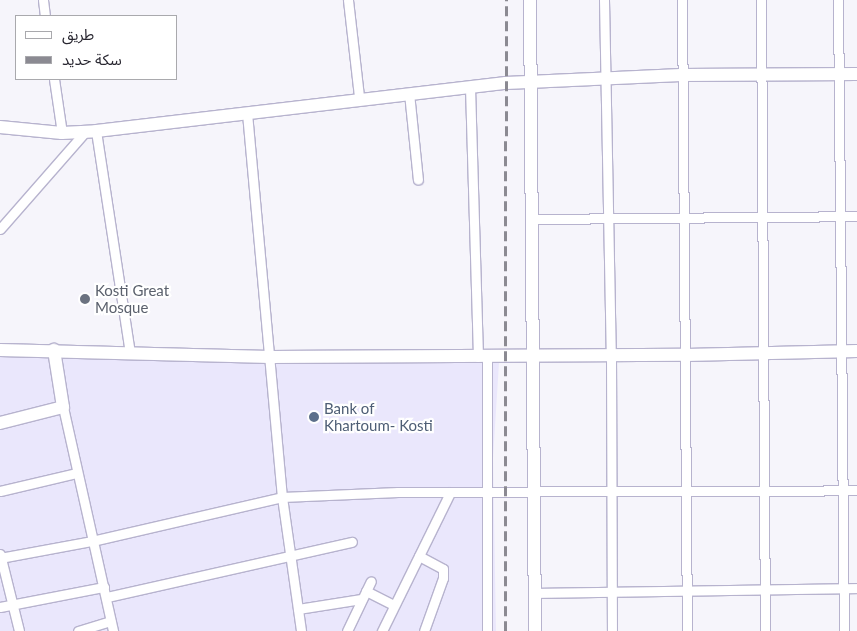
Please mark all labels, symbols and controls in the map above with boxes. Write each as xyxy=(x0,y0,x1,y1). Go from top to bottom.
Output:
legend xyxy=(15,15,178,80)
text: طريق xyxy=(62,25,94,43)
text: سكة حديد xyxy=(62,50,122,68)
place label: Kosti Great Mosque xyxy=(95,281,169,316)
marker: Kosti Great Mosque xyxy=(79,293,91,305)
place label: Bank of Khartoum- Kosti xyxy=(324,399,433,434)
marker: Bank of Khartoum- Kosti xyxy=(308,411,320,423)

